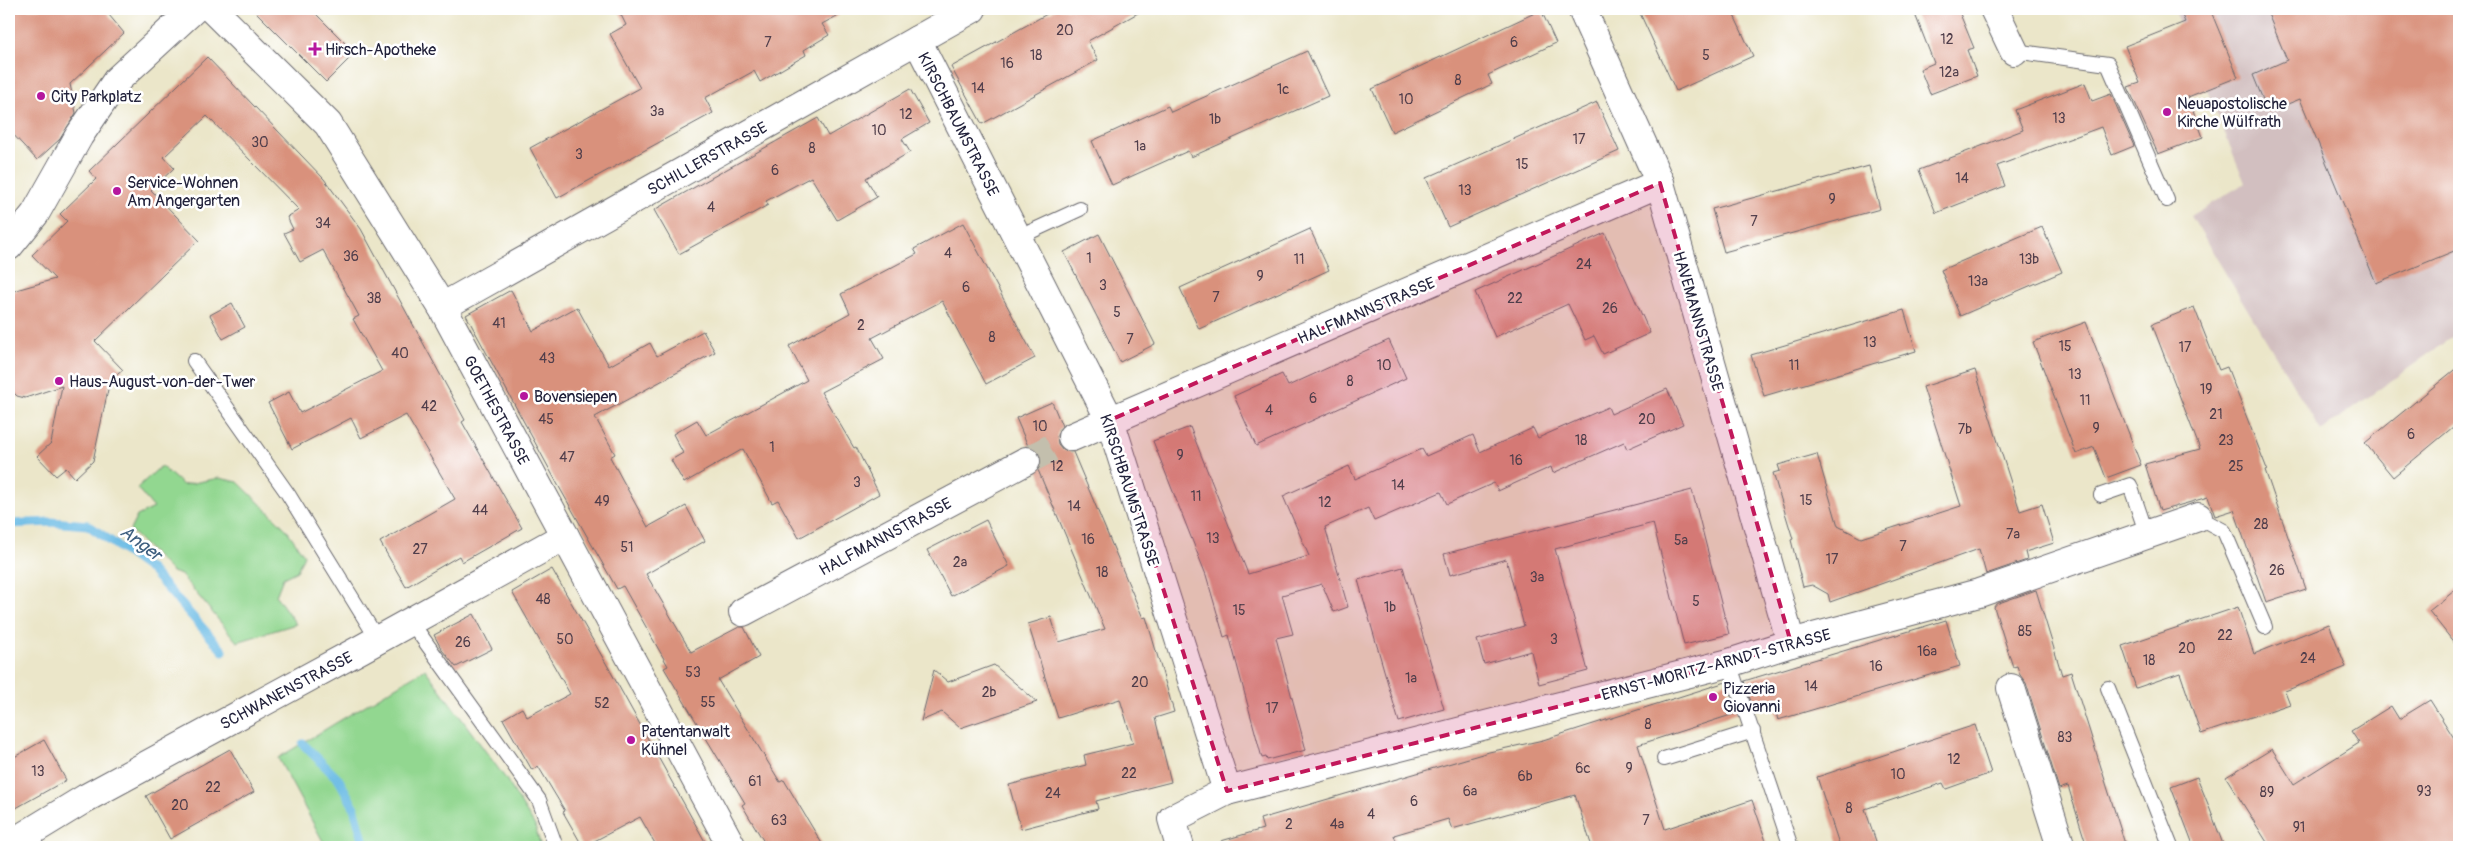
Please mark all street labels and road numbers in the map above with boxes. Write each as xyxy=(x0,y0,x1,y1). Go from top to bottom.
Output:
street label: KIRSCHBAUMSTRASSE xyxy=(913,49,1003,200)
street label: SCHILLERSTRASSE xyxy=(644,118,771,200)
street label: HAVEMANNSTRASSE xyxy=(1668,249,1728,394)
street label: HALFMANNSTRASSE xyxy=(1295,273,1438,349)
street label: GOETHESTRASSE xyxy=(459,352,533,469)
street label: KIRSCHBAUMSTRASSE xyxy=(1095,412,1163,569)
street label: HALFMANNSTRASSE xyxy=(816,493,955,580)
street label: ERNST-MORITZ-ARNDT-STRASSE xyxy=(1599,625,1833,705)
street label: SCHWANENSTRASSE xyxy=(217,647,356,734)

